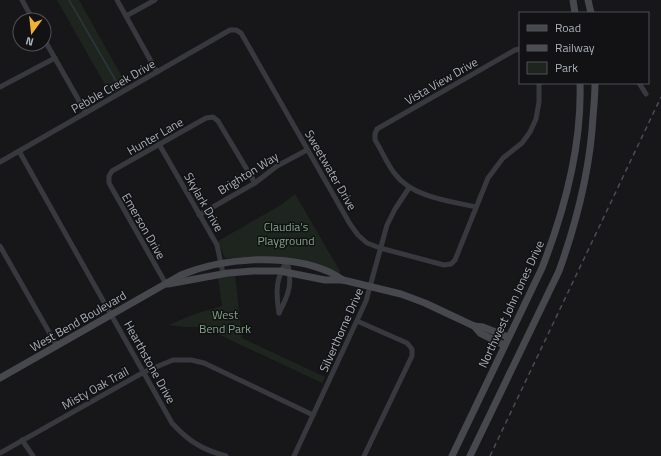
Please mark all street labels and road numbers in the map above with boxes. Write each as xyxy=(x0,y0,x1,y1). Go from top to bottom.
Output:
street label: Vista View Drive xyxy=(401,52,481,110)
street label: Pebble Creek Drive xyxy=(67,54,159,118)
street label: Hunter Lane xyxy=(123,112,187,160)
street label: Sweetwater Drive xyxy=(300,126,362,214)
street label: Brighton Way xyxy=(214,147,282,199)
street label: Skylark Drive xyxy=(179,169,229,235)
street label: Emerson Drive xyxy=(117,189,171,263)
street label: Northwest John Jones Drive xyxy=(473,237,549,371)
street label: Silverthorne Drive xyxy=(314,285,368,375)
street label: West Bend Boulevard xyxy=(26,286,130,356)
street label: Hearthstone Drive xyxy=(119,317,181,407)
street label: Misty Oak Trail xyxy=(58,362,132,414)

